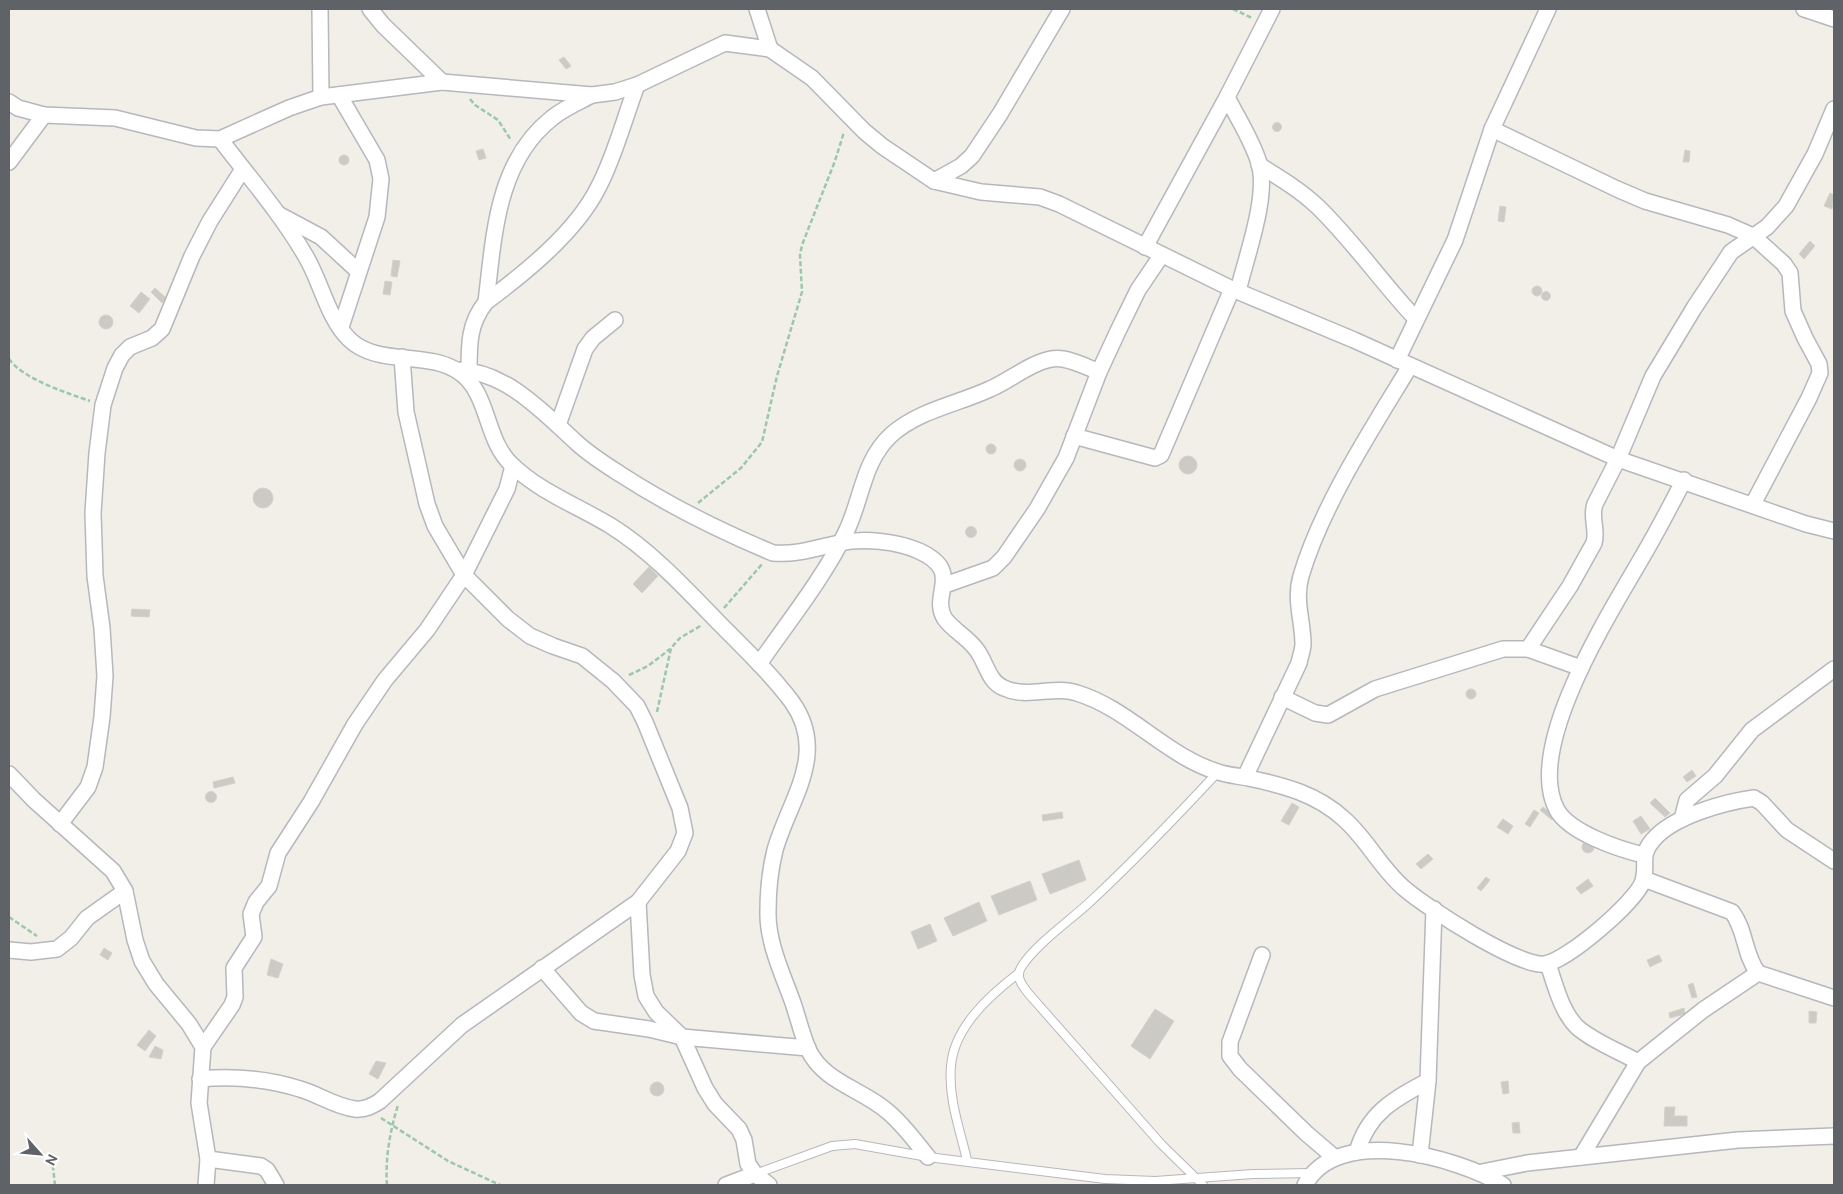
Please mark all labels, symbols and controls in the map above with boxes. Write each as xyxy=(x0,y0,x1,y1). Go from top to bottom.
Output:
north arrow xyxy=(15,1129,65,1179)
text: N xyxy=(42,1152,61,1168)

